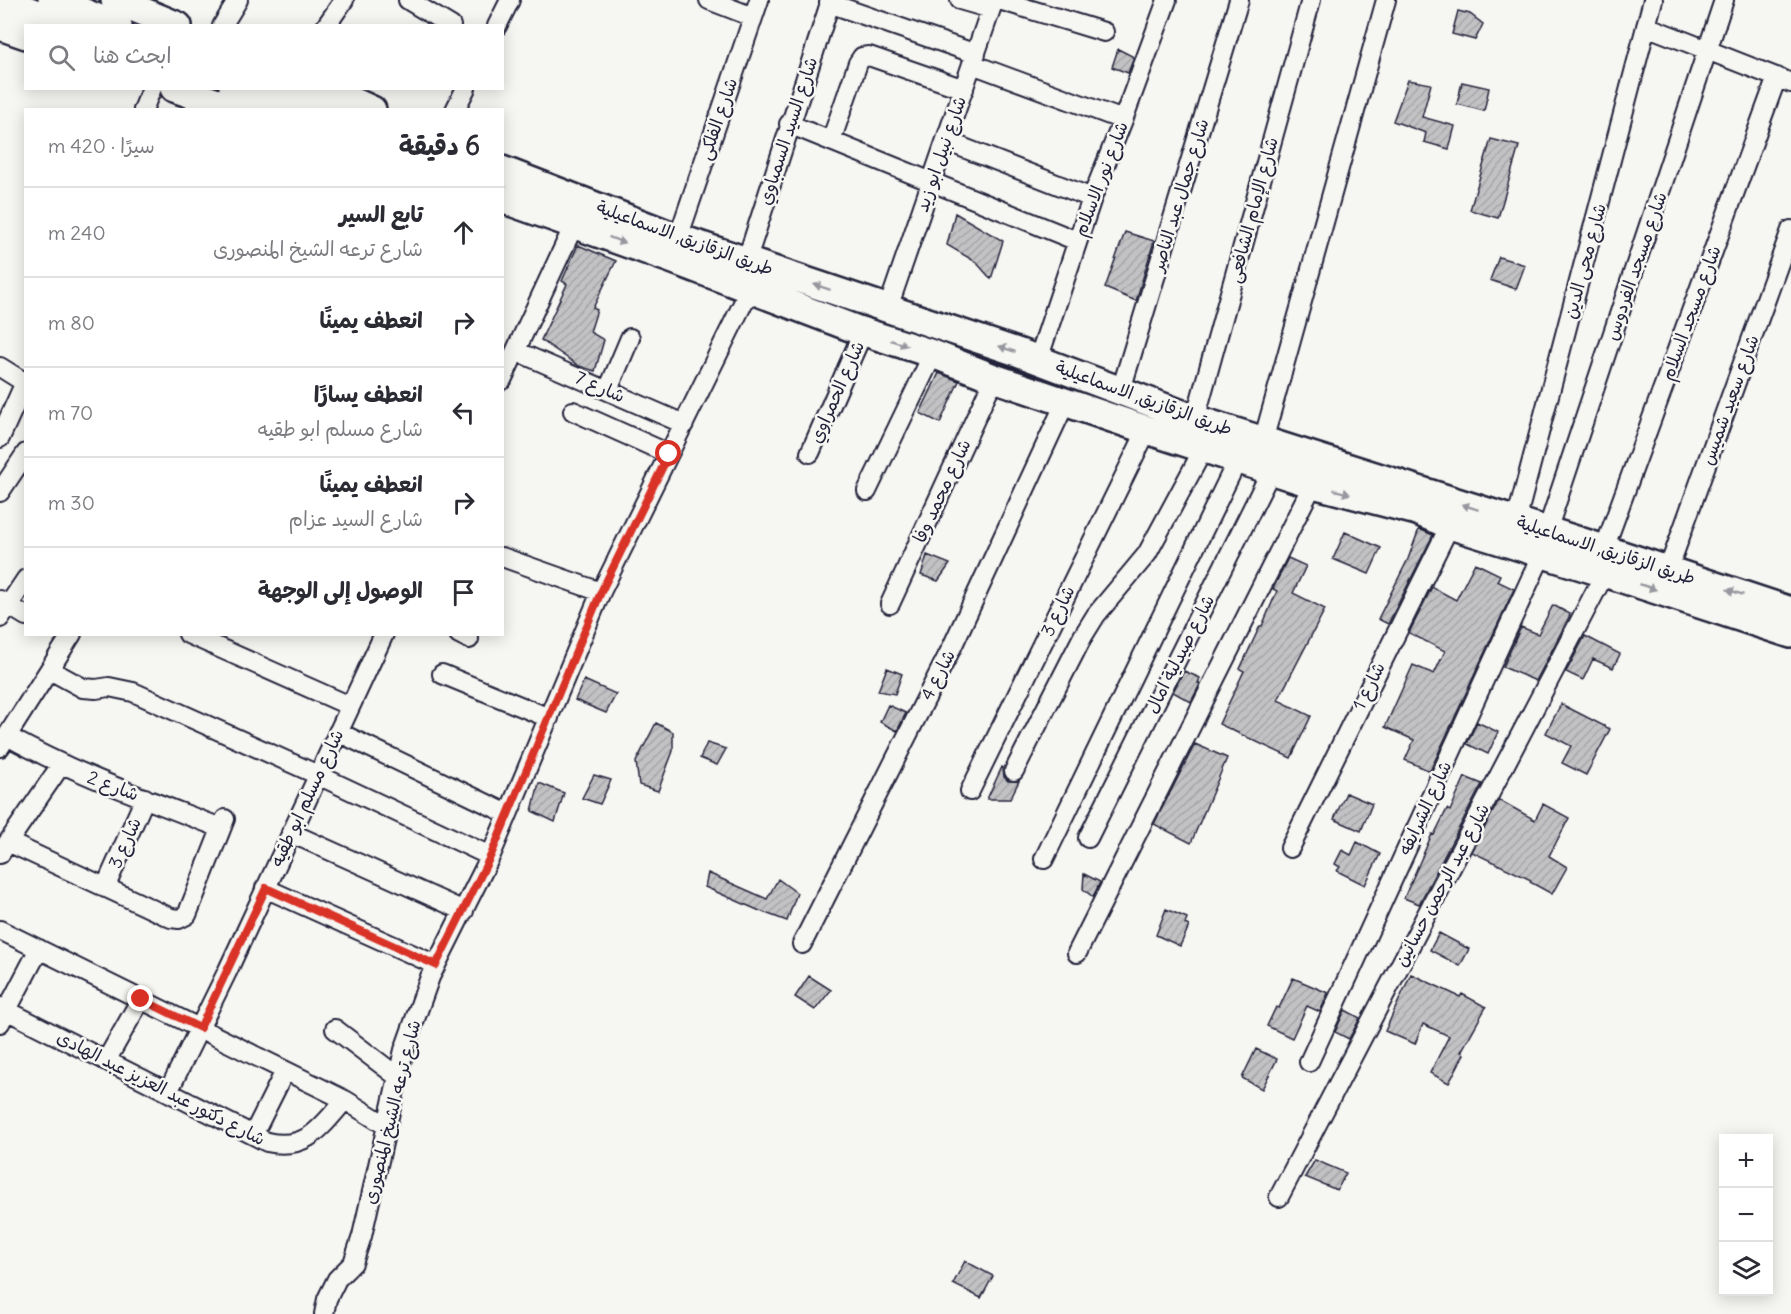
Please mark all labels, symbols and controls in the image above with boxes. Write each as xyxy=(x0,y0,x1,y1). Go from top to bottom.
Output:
search box xyxy=(24,24,504,90)
icon: search xyxy=(45,41,78,74)
text: ابحث هنا xyxy=(93,41,172,69)
street label: شارع السيد السمباوي xyxy=(753,54,824,208)
street label: شارع الفلكى xyxy=(693,75,743,163)
street label: شارع نبيل ابو زيد xyxy=(910,93,972,215)
street label: شارع جمال عبد الناصر xyxy=(1145,116,1215,276)
street label: شارع نور الاسلام xyxy=(1068,118,1136,241)
text: 6 دقيقة xyxy=(399,129,480,162)
text: سيرًا · 420 m xyxy=(48,133,155,158)
street label: شارع الإمام الشافعى xyxy=(1222,134,1286,286)
street label: شارع مسجد الفردوس xyxy=(1599,189,1673,343)
street label: طريق الزقازيق, الاسماعيلية xyxy=(594,195,777,280)
text: تابع السير xyxy=(339,200,423,228)
street label: شارع محى الدين xyxy=(1558,201,1612,321)
icon: ahead xyxy=(447,216,480,249)
text: 240 m xyxy=(48,220,106,245)
text: شارع ترعه الشيخ المنصورى xyxy=(213,236,423,261)
one-way arrow xyxy=(608,236,626,245)
street label: شارع مسجد السلام xyxy=(1655,242,1728,384)
one-way arrow xyxy=(813,282,831,291)
text: انعطف يمينًا xyxy=(320,306,423,334)
icon: right xyxy=(447,306,480,339)
text: 80 m xyxy=(48,310,95,335)
street label: شارع سعيد شميس xyxy=(1695,332,1765,468)
street label: شارع الحمراوي xyxy=(804,337,871,447)
one-way arrow xyxy=(890,339,908,348)
one-way arrow xyxy=(998,343,1016,353)
street label: طريق الزقازيق, الاسماعيلية xyxy=(1053,355,1236,440)
street label: شارع 7 xyxy=(571,366,629,408)
text: انعطف يسارًا xyxy=(314,380,423,408)
icon: left xyxy=(447,396,480,429)
text: 70 m xyxy=(48,400,93,425)
text: شارع مسلم ابو طقيه xyxy=(258,416,423,441)
street label: شارع محمد وفا xyxy=(908,435,976,547)
route start xyxy=(655,440,681,466)
text: انعطف يمينًا xyxy=(320,470,423,498)
icon: right xyxy=(447,486,480,519)
one-way arrow xyxy=(1333,488,1351,497)
text: 30 m xyxy=(48,490,95,515)
one-way arrow xyxy=(1461,501,1479,511)
text: شارع السيد عزام xyxy=(289,506,423,531)
street label: طريق الزقازيق, الاسماعيلية xyxy=(1514,510,1698,589)
text: الوصول إلى الوجهة xyxy=(258,576,423,604)
icon: arrive xyxy=(447,576,480,609)
street label: شارع 3 xyxy=(1035,582,1081,640)
one-way arrow xyxy=(1639,583,1657,593)
one-way arrow xyxy=(1726,587,1744,597)
street label: شارع صيدلية امال xyxy=(1140,591,1220,717)
street label: شارع 4 xyxy=(915,646,961,704)
street label: شارع 1 xyxy=(1347,658,1391,714)
street label: شارع مسلم ابو طقيه xyxy=(265,726,351,871)
street label: شارع الشرايفه xyxy=(1393,757,1457,859)
street label: شارع 2 xyxy=(84,765,142,807)
street label: شارع عبد الرحمن حسانين xyxy=(1389,799,1495,971)
street label: شارع 3 xyxy=(103,814,147,872)
route end xyxy=(127,985,153,1011)
street label: شارع ترعه الشيخ المنصورى xyxy=(357,1017,427,1207)
street label: شارع دكتور عبد العزيز عبد الهادى xyxy=(53,1025,269,1151)
map controls xyxy=(1719,1134,1773,1296)
button: + xyxy=(1719,1134,1773,1188)
button: − xyxy=(1719,1188,1773,1242)
button: layers xyxy=(1719,1242,1773,1296)

